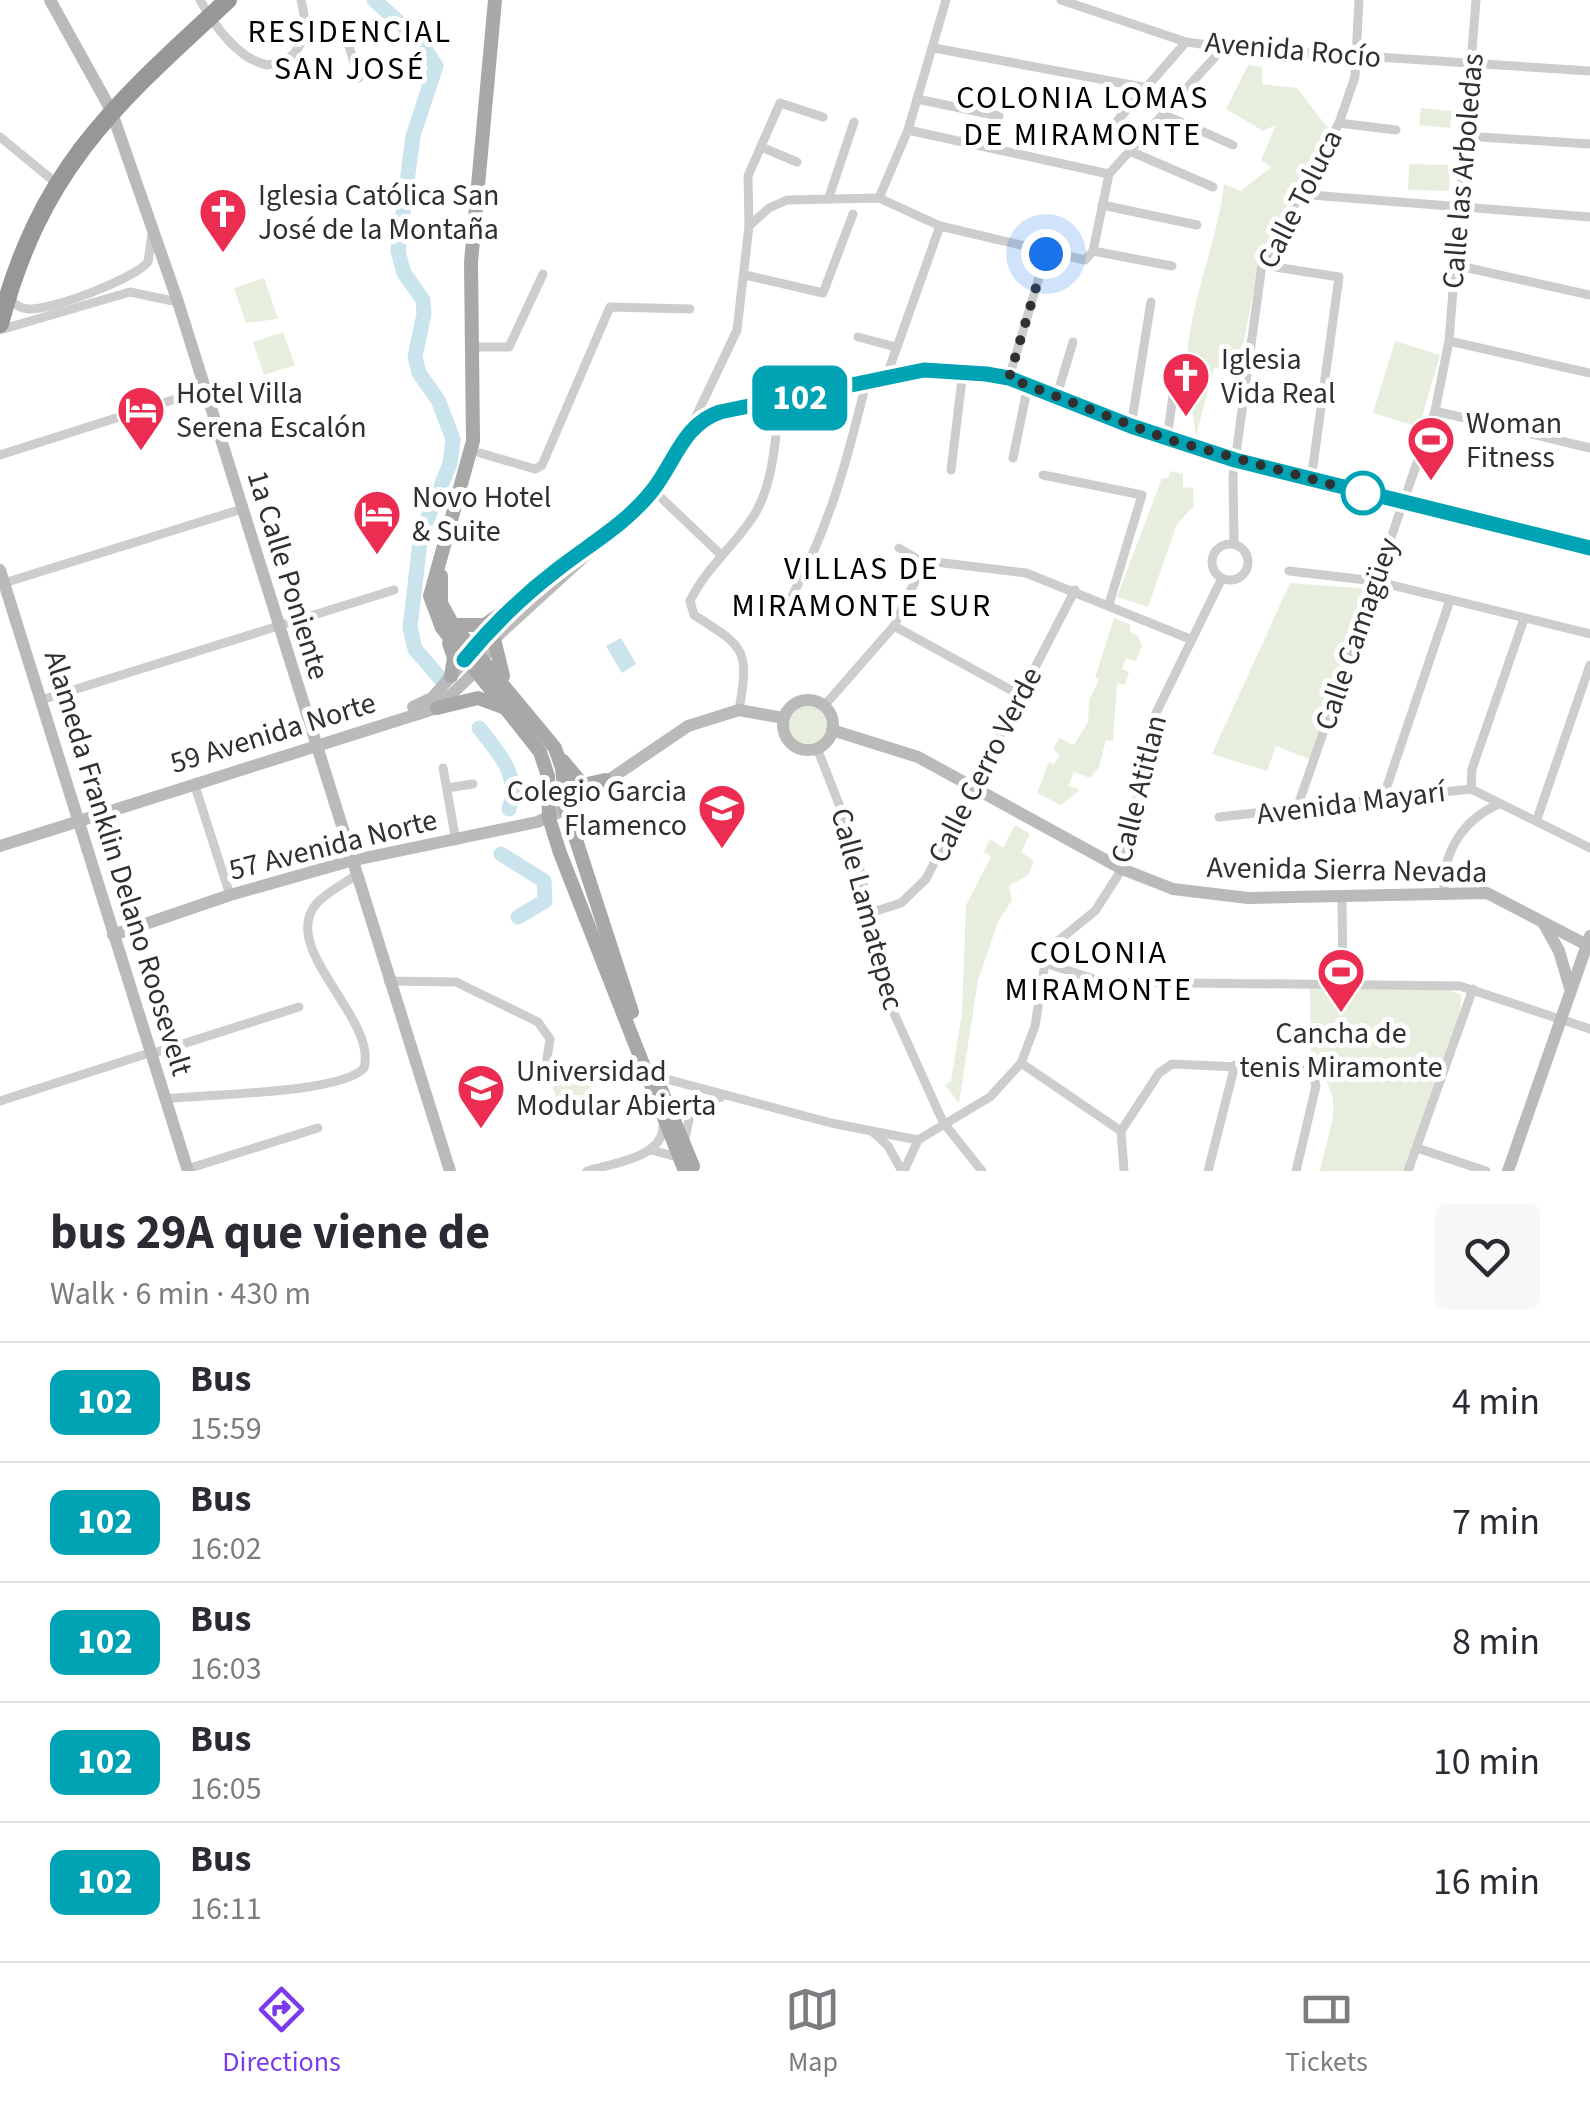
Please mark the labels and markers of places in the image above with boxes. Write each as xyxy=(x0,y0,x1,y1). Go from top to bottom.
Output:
place label: Iglesia Católica San José de la Montaña xyxy=(258,174,500,251)
church icon: Iglesia Católica San José de la Montaña xyxy=(197,186,249,254)
place label: Iglesia Vida Real xyxy=(1221,338,1336,415)
church icon: Iglesia Vida Real xyxy=(1160,350,1212,418)
place label: Hotel Villa Serena Escalón xyxy=(176,372,367,449)
hotel icon: Hotel Villa Serena Escalón xyxy=(115,384,167,452)
place label: Woman Fitness xyxy=(1466,402,1562,479)
sports icon: Woman Fitness xyxy=(1405,414,1457,482)
unlabelled marker xyxy=(1342,472,1384,514)
place label: Novo Hotel & Suite xyxy=(412,476,551,553)
hotel icon: Novo Hotel & Suite xyxy=(351,488,403,556)
place label: Colegio Garcia Flamenco xyxy=(507,770,687,847)
school or university icon: Colegio Garcia Flamenco xyxy=(696,782,748,850)
sports icon: Cancha de tenis Miramonte xyxy=(1315,946,1367,1014)
place label: Cancha de tenis Miramonte xyxy=(1239,1012,1443,1089)
place label: Universidad Modular Abierta xyxy=(516,1050,716,1127)
school or university icon: Universidad Modular Abierta xyxy=(455,1062,507,1130)

